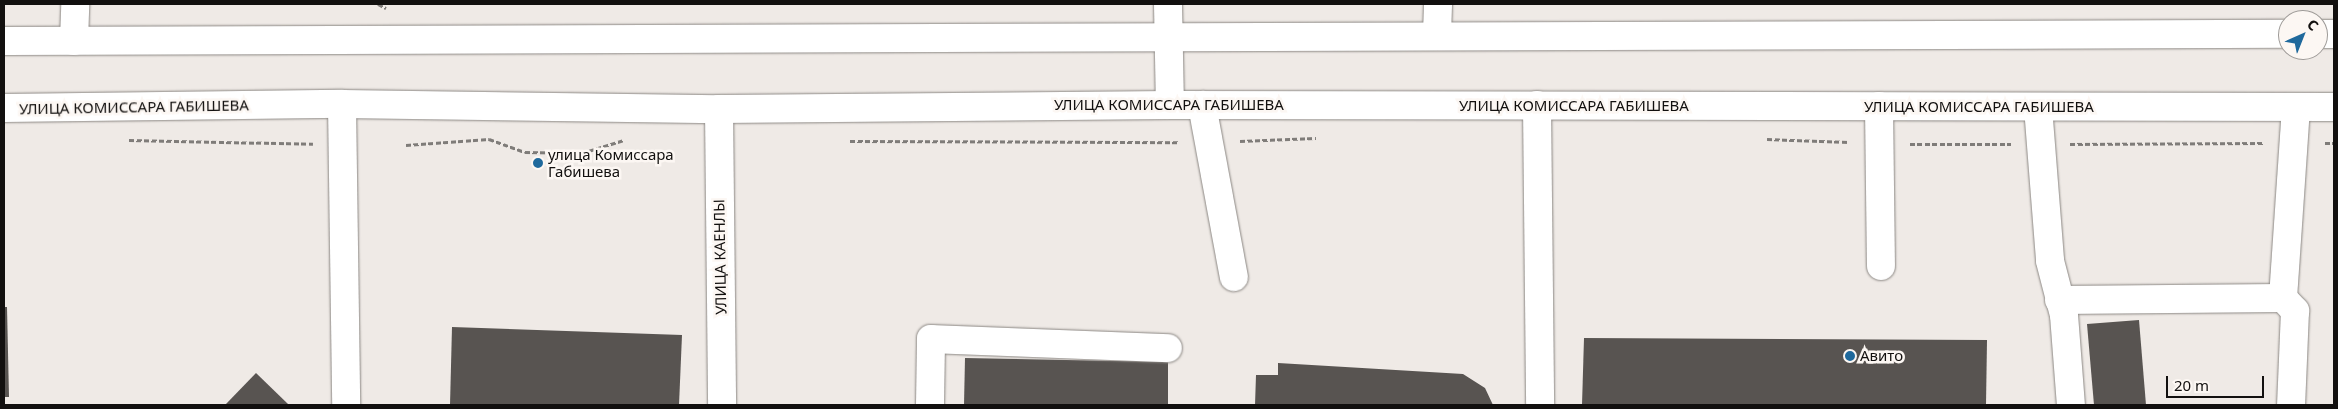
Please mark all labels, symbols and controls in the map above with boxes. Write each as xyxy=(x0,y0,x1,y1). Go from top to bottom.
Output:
north arrow xyxy=(2278,10,2328,60)
text: С xyxy=(2303,15,2323,35)
street label: УЛИЦА КОМИССАРА ГАБИШЕВА xyxy=(19,96,249,118)
street label: УЛИЦА КОМИССАРА ГАБИШЕВА xyxy=(1054,96,1284,114)
street label: УЛИЦА КОМИССАРА ГАБИШЕВА xyxy=(1459,97,1689,115)
street label: УЛИЦА КОМИССАРА ГАБИШЕВА xyxy=(1864,98,2094,116)
place label: улица Комиссара Габишева xyxy=(548,145,674,180)
marker: улица Комиссара Габишева xyxy=(532,157,544,169)
street label: УЛИЦА КАЕНЛЫ xyxy=(710,199,730,315)
place label: Авито xyxy=(1860,347,1903,365)
marker: Авито xyxy=(1844,350,1856,362)
scale bar xyxy=(2168,366,2266,398)
text: 20 m xyxy=(2174,375,2209,395)

